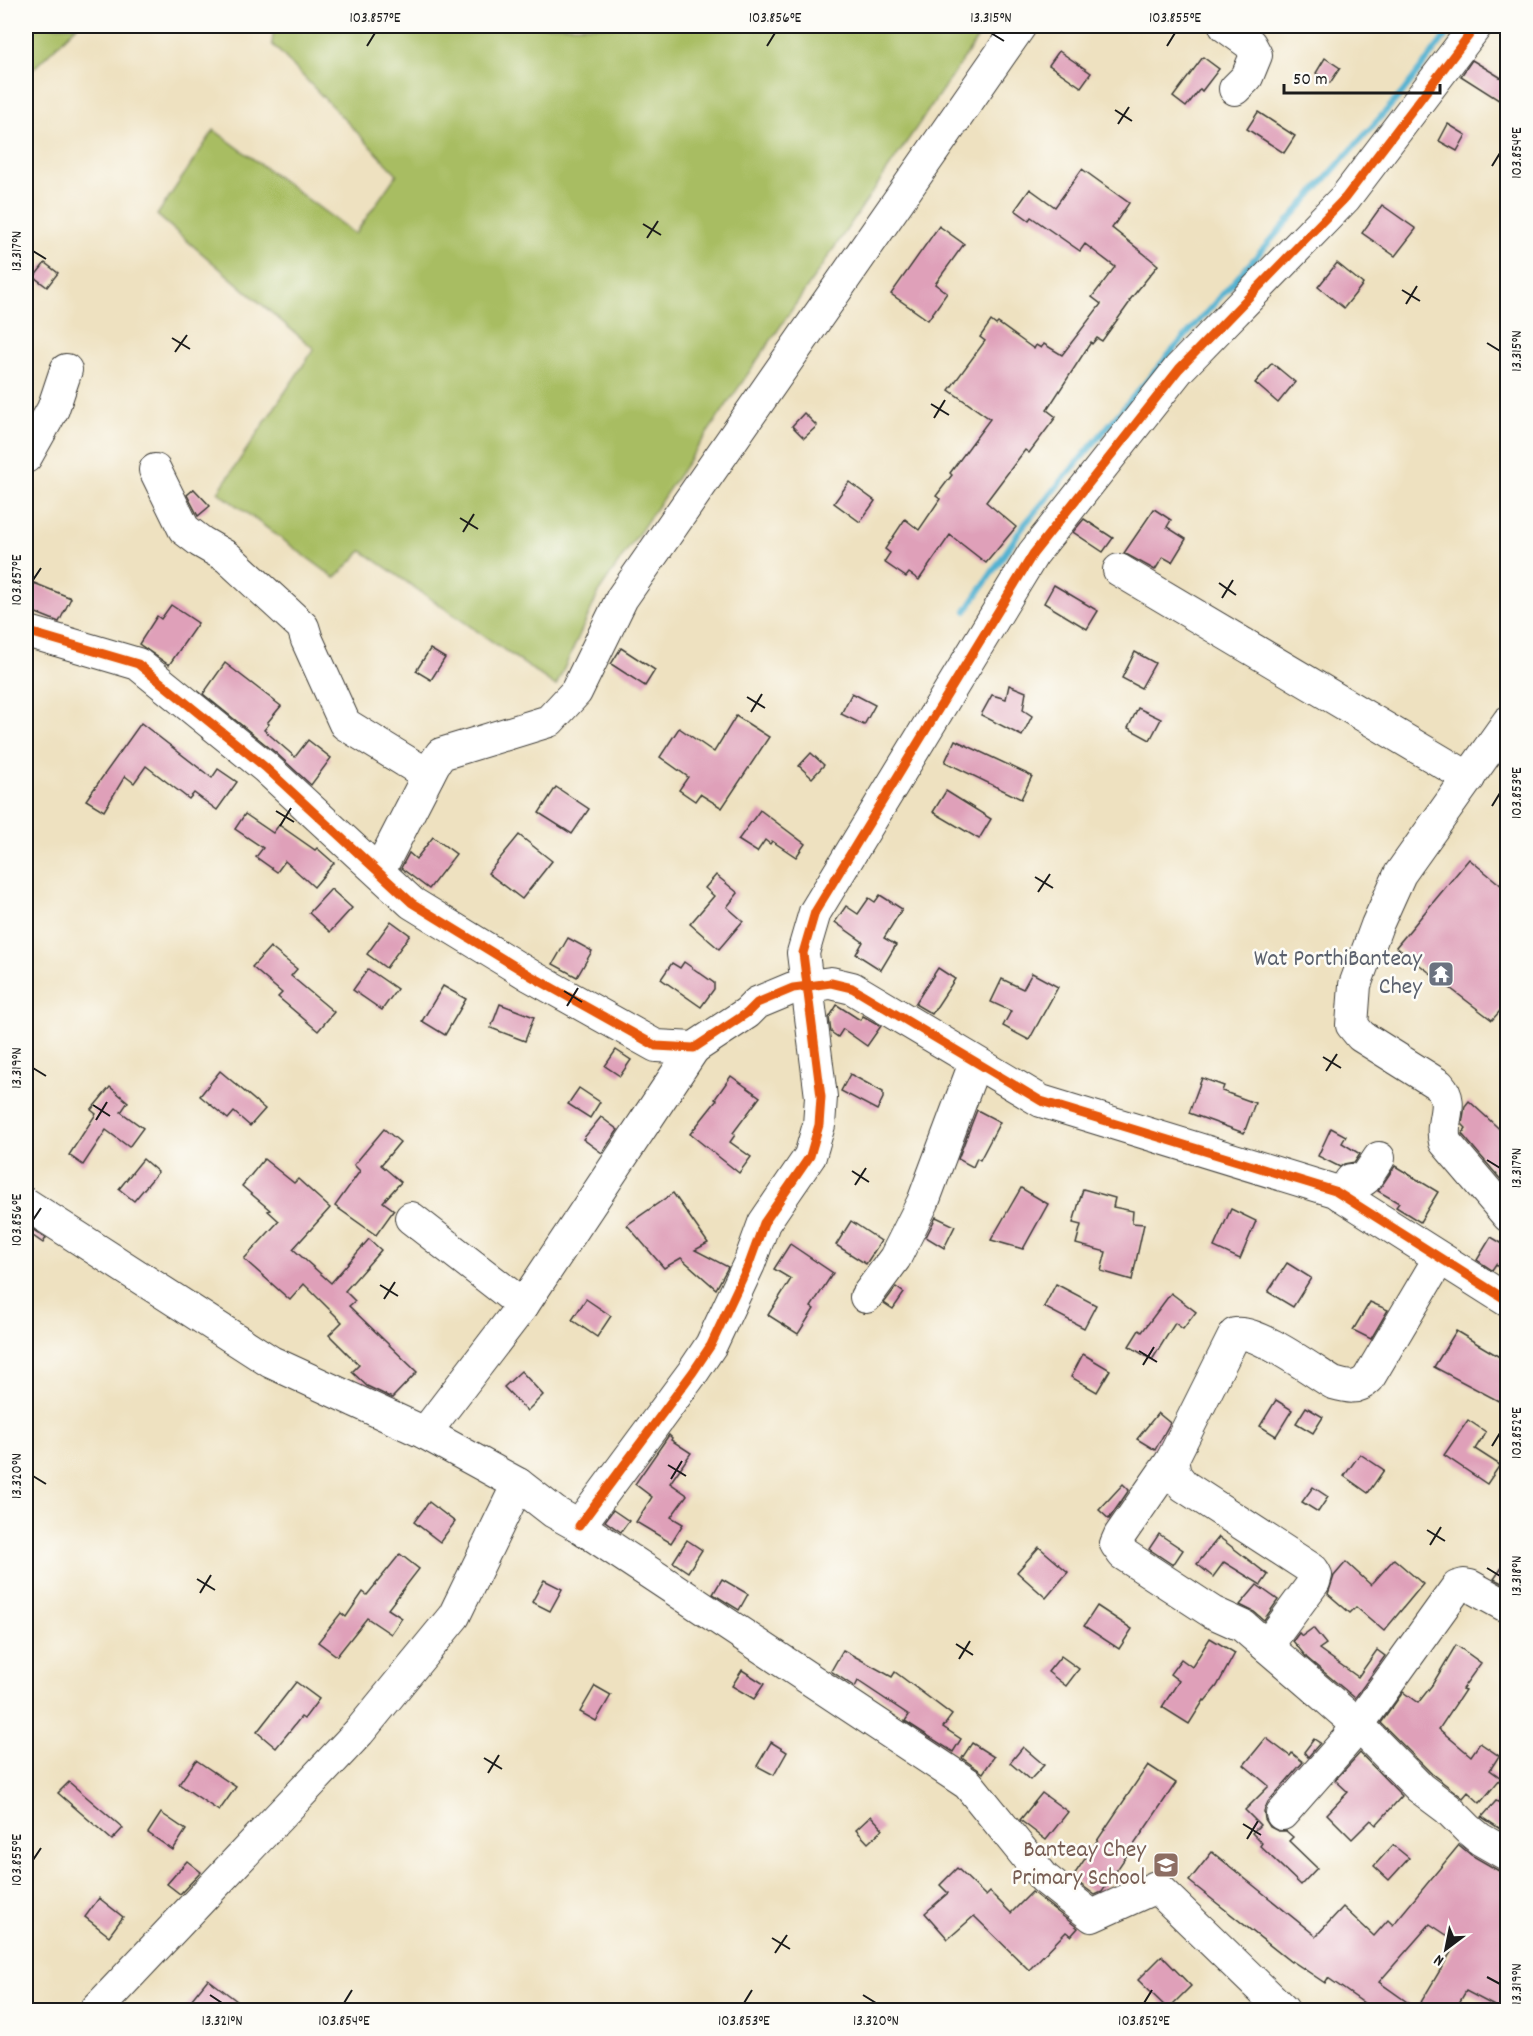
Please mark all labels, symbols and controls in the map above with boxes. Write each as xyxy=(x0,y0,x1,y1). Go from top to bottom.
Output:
text: 103.857°E xyxy=(350,8,401,30)
text: 103.856°E xyxy=(749,8,801,30)
text: 13.315°N xyxy=(970,8,1012,30)
text: 103.855°E xyxy=(1149,8,1201,30)
scale bar xyxy=(1284,57,1440,95)
text: 50 m xyxy=(1293,68,1328,93)
text: 103.854°E xyxy=(1507,127,1529,179)
text: 13.317°N xyxy=(7,231,29,271)
text: 13.315°N xyxy=(1507,330,1529,372)
text: 103.857°E xyxy=(7,554,29,605)
text: 103.853°E xyxy=(1507,767,1529,819)
place label: Wat PorthiBanteay Chey xyxy=(1254,943,1423,1005)
temple icon: Wat PorthiBanteay Chey xyxy=(1426,959,1456,989)
text: 13.319°N xyxy=(7,1047,29,1089)
text: 13.317°N xyxy=(1507,1148,1529,1188)
text: 103.856°E xyxy=(7,1194,29,1246)
text: 103.852°E xyxy=(1507,1407,1529,1459)
text: 13.320°N xyxy=(7,1453,29,1499)
text: 13.318°N xyxy=(1507,1556,1529,1596)
text: 103.855°E xyxy=(7,1834,29,1886)
place label: Banteay Chey Primary School xyxy=(1012,1834,1147,1896)
school or university icon: Banteay Chey Primary School xyxy=(1151,1850,1181,1880)
north arrow xyxy=(1416,1919,1476,1979)
text: N xyxy=(1430,1948,1449,1971)
text: 13.319°N xyxy=(1507,1963,1529,2005)
text: 13.321°N xyxy=(201,2011,243,2033)
text: 103.854°E xyxy=(318,2011,370,2033)
text: 103.853°E xyxy=(718,2011,770,2033)
text: 13.320°N xyxy=(853,2011,899,2033)
text: 103.852°E xyxy=(1118,2011,1170,2033)

